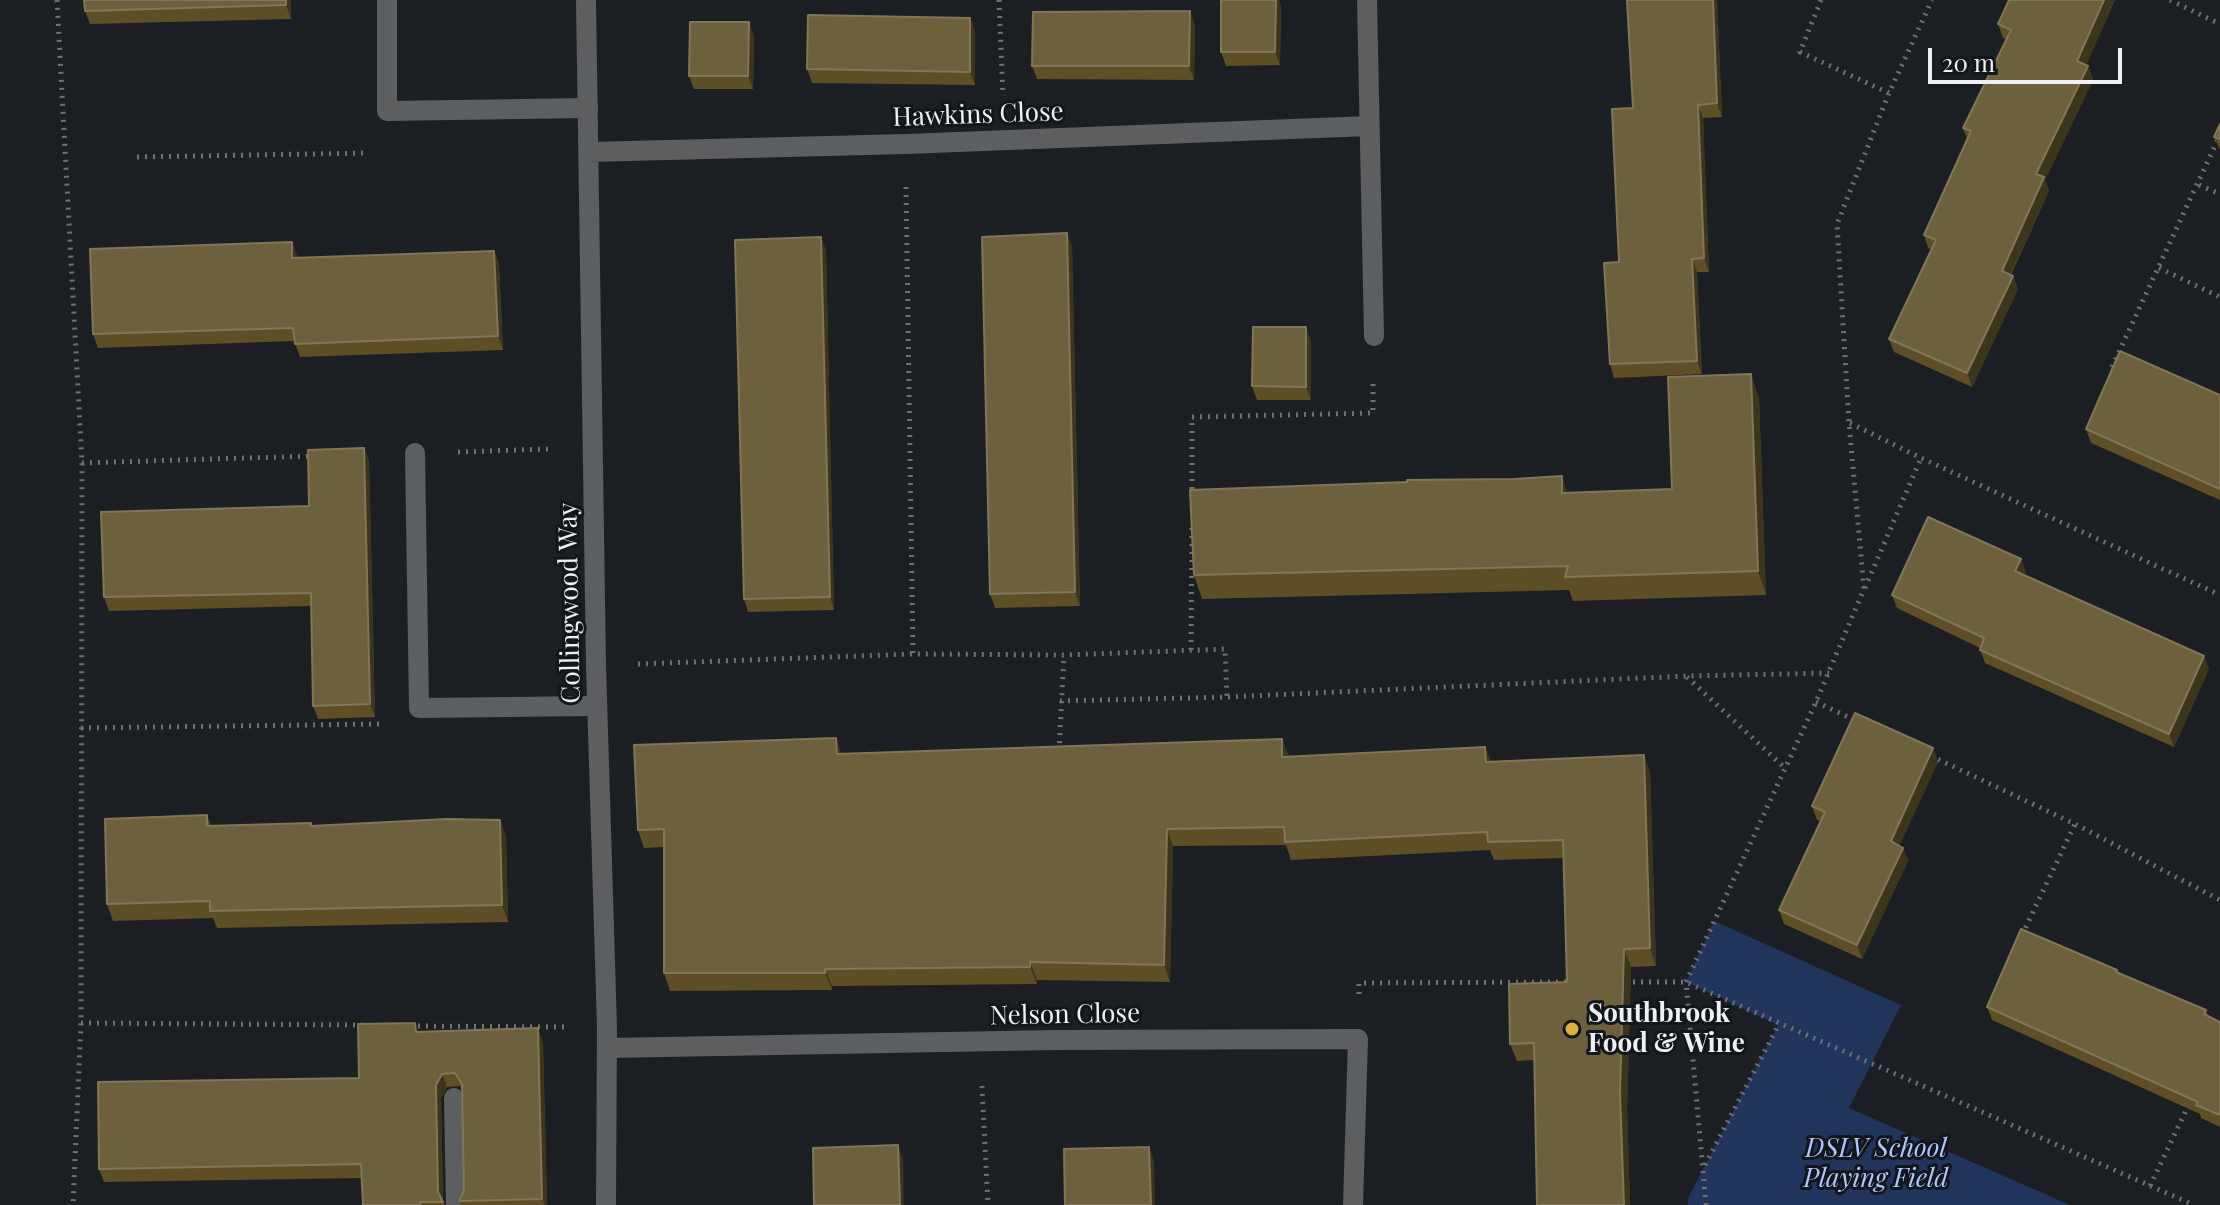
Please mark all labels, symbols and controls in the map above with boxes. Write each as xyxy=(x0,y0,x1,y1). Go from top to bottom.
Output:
scale bar xyxy=(1932,32,2126,82)
text: 20 m xyxy=(1942,46,1995,78)
street label: Hawkins Close xyxy=(892,96,1064,134)
street label: Collingwood Way xyxy=(553,502,587,704)
street label: Nelson Close xyxy=(990,998,1140,1032)
place label: Southbrook Food & Wine xyxy=(1588,998,1745,1060)
marker: Southbrook Food & Wine xyxy=(1563,1020,1581,1038)
park label: DSLV School Playing Field xyxy=(1804,1133,1948,1194)

